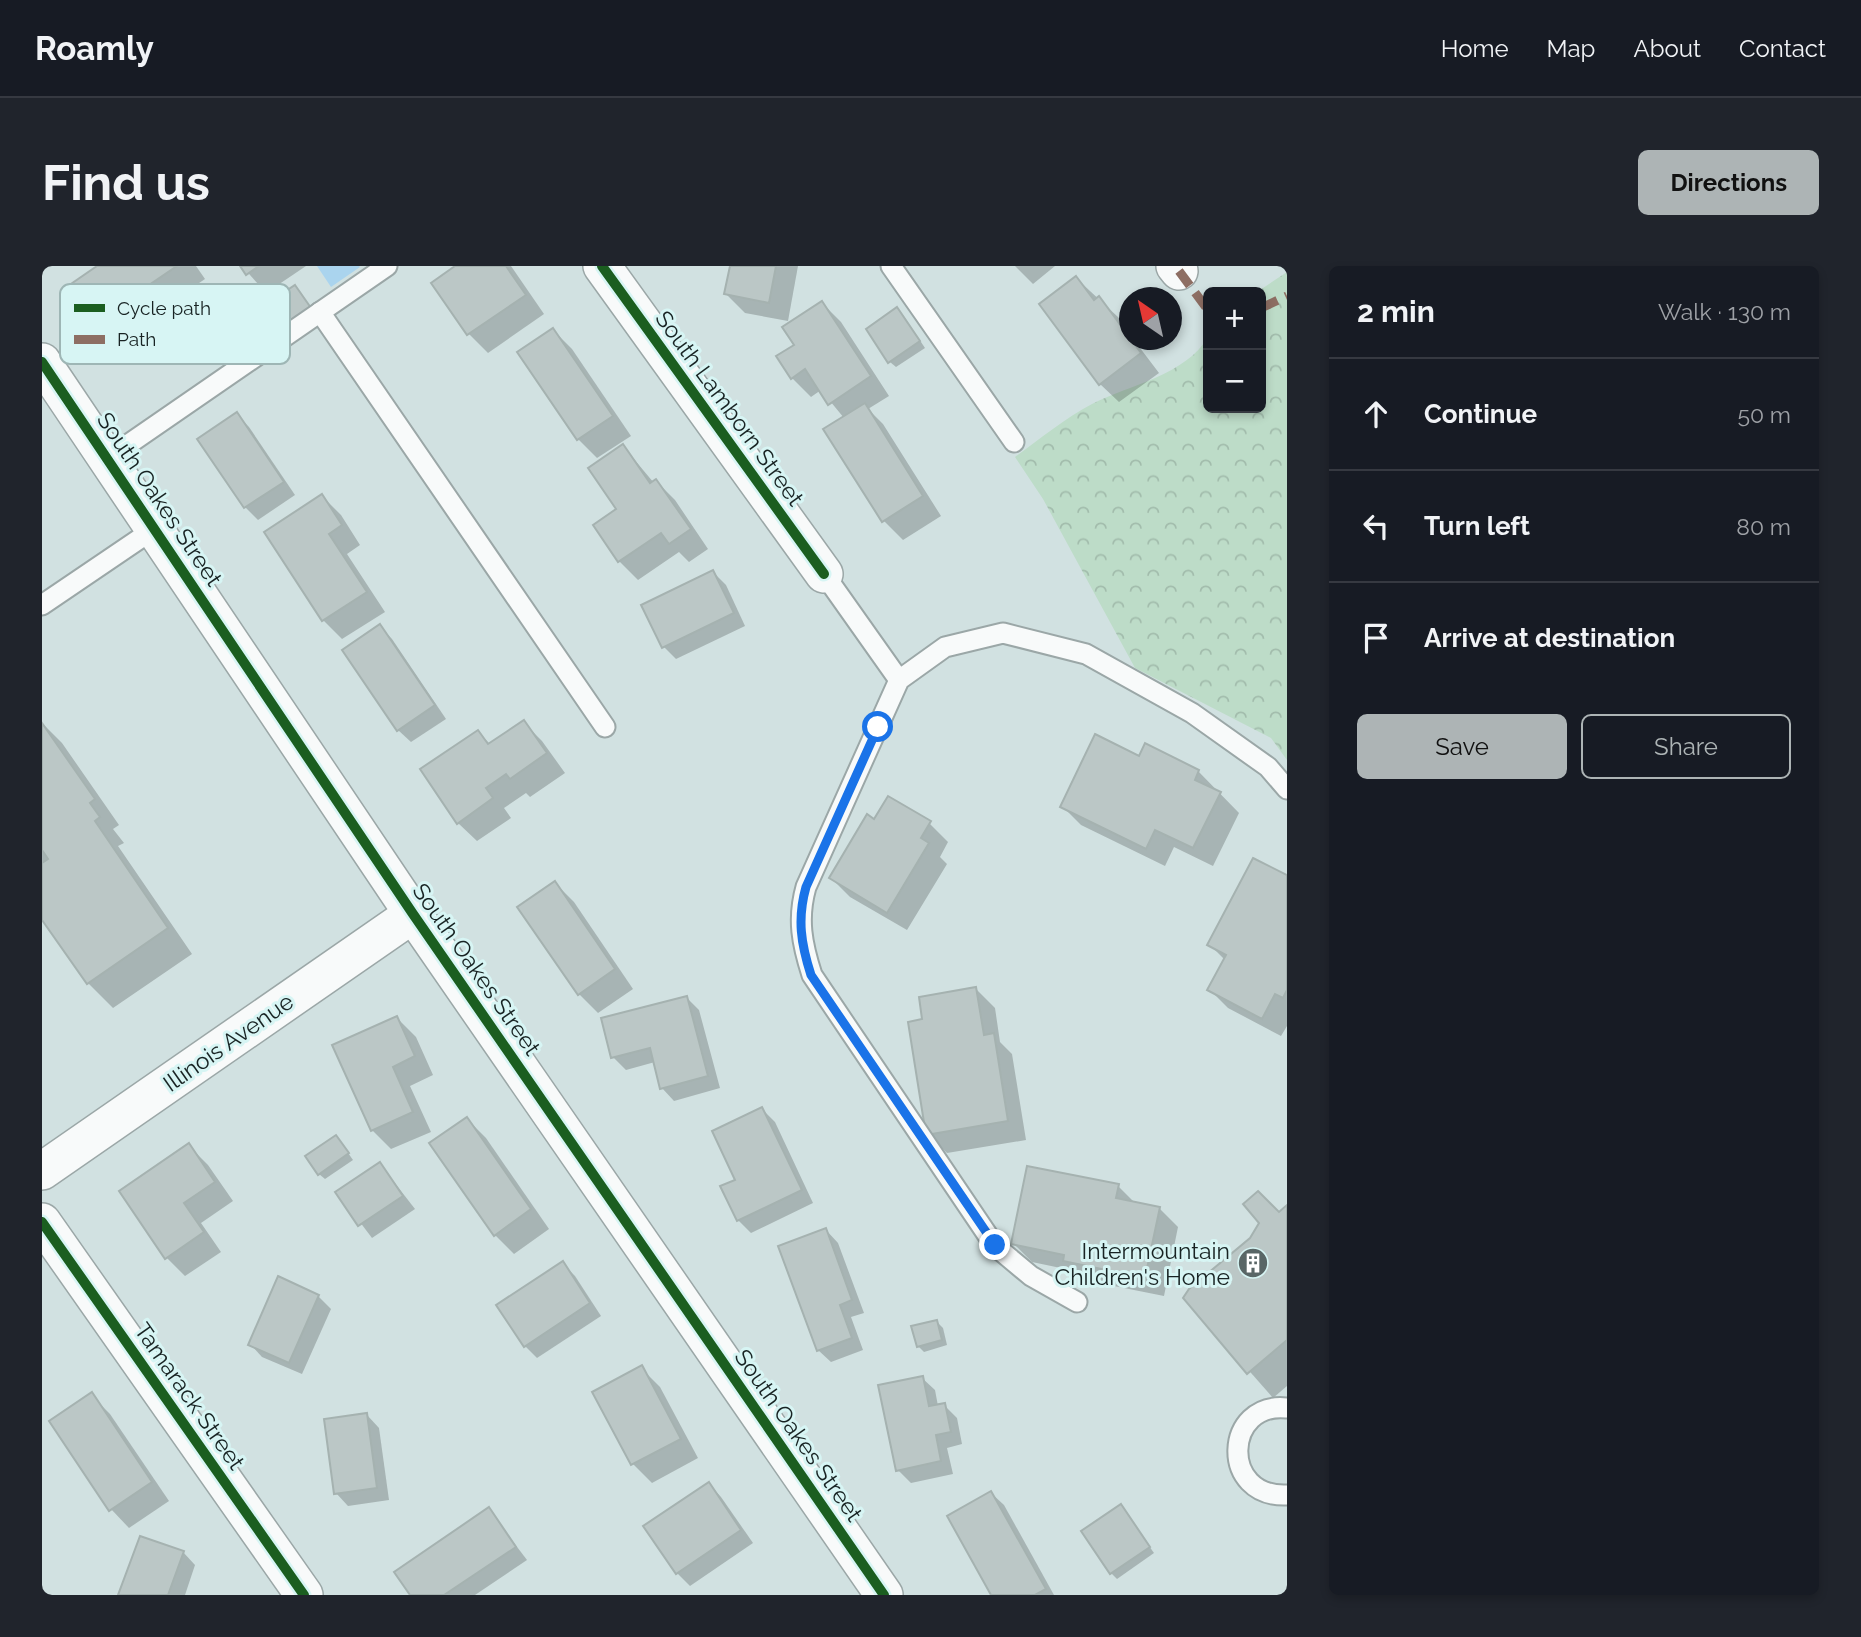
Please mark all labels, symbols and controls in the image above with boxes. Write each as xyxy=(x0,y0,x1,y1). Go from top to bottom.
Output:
text: Roamly xyxy=(35,29,154,68)
text: Home xyxy=(1441,34,1509,63)
text: Map xyxy=(1547,34,1595,63)
text: About xyxy=(1633,34,1701,63)
text: Contact xyxy=(1739,34,1826,63)
button: Directions xyxy=(1638,150,1819,215)
text: Find us xyxy=(42,154,210,211)
legend xyxy=(60,284,290,364)
north arrow xyxy=(1119,287,1182,350)
map controls xyxy=(1203,287,1266,413)
button: + xyxy=(1203,287,1266,350)
text: 2 min xyxy=(1357,294,1435,329)
text: Cycle path xyxy=(117,297,211,319)
text: Walk · 130 m xyxy=(1658,298,1791,325)
street label: South Lamborn Street xyxy=(650,305,810,511)
text: Path xyxy=(117,328,156,350)
button: − xyxy=(1203,350,1266,413)
icon: ahead xyxy=(1357,395,1395,433)
text: Continue xyxy=(1424,399,1537,429)
text: 50 m xyxy=(1737,401,1791,428)
street label: South Oakes Street xyxy=(92,407,228,591)
icon: left xyxy=(1357,507,1395,545)
text: Turn left xyxy=(1424,511,1530,541)
text: 80 m xyxy=(1736,513,1791,540)
icon: arrive xyxy=(1357,619,1395,657)
text: Arrive at destination xyxy=(1424,623,1675,653)
route start xyxy=(862,711,893,742)
button: Save xyxy=(1357,714,1567,779)
button: Share xyxy=(1581,714,1791,779)
street label: South Oakes Street xyxy=(407,878,547,1060)
street label: Illinois Avenue xyxy=(158,987,298,1097)
route end xyxy=(979,1229,1010,1260)
place label: Intermountain Children's Home xyxy=(1054,1237,1230,1290)
building icon: Intermountain Children's Home xyxy=(1236,1246,1270,1280)
street label: Tamarack Street xyxy=(129,1317,251,1475)
street label: South Oakes Street xyxy=(729,1344,869,1526)

